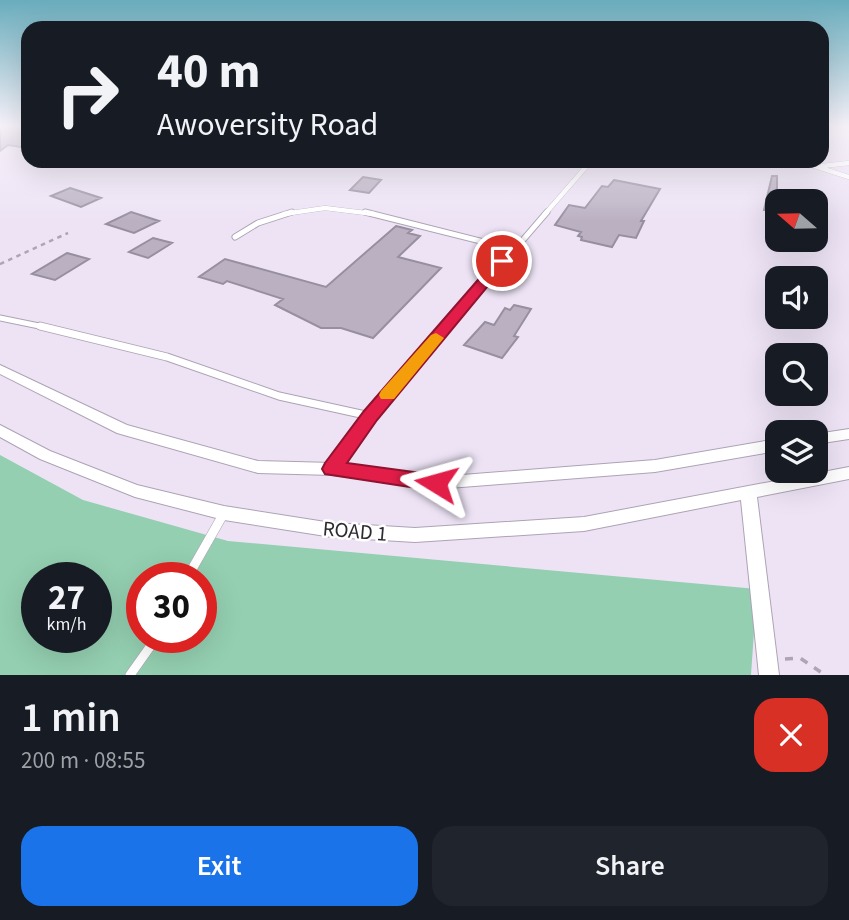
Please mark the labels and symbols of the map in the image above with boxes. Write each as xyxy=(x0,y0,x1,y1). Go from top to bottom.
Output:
north arrow xyxy=(765,189,828,252)
pin xyxy=(472,231,532,291)
position arrow xyxy=(399,446,473,520)
street label: ROAD 1 xyxy=(321,513,389,549)
speed limit sign: 30 xyxy=(126,562,217,653)

